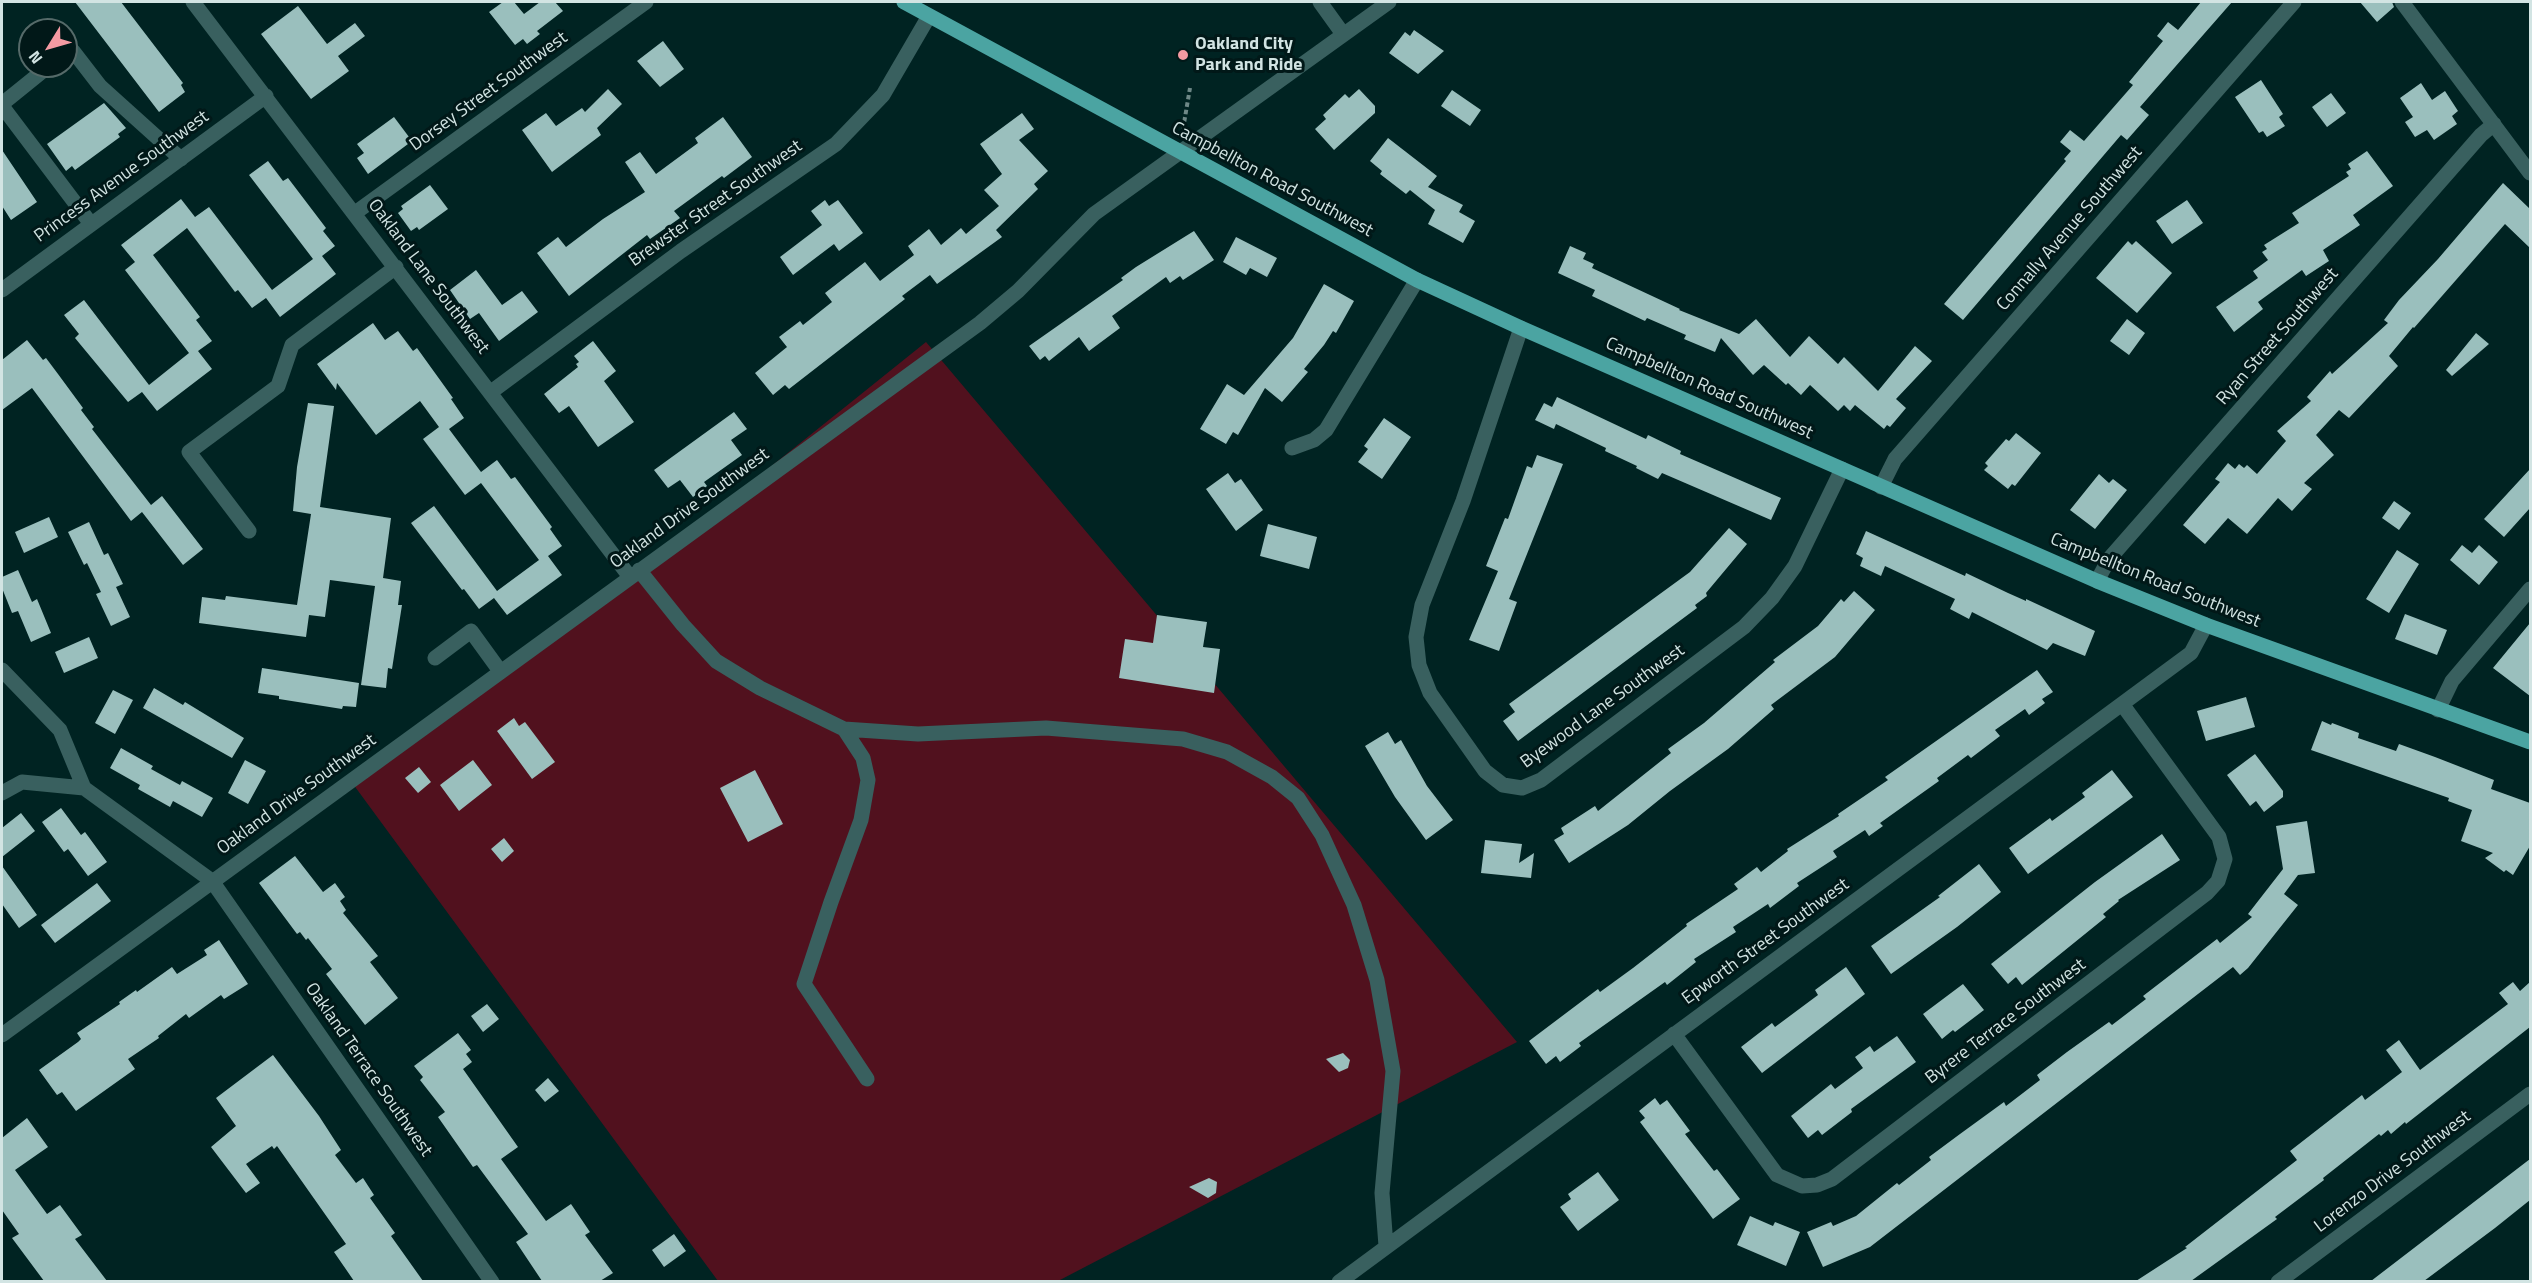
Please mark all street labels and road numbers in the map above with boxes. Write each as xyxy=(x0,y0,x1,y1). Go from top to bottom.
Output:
street label: Dorsey Street Southwest xyxy=(406,27,572,157)
street label: Princess Avenue Southwest xyxy=(31,106,213,248)
street label: Campbellton Road Southwest xyxy=(1168,118,1376,242)
street label: Brewster Street Southwest xyxy=(625,136,807,272)
street label: Connally Avenue Southwest xyxy=(1993,142,2147,316)
street label: Oakland Lane Southwest xyxy=(363,195,493,359)
street label: Ryan Street Southwest xyxy=(2213,264,2343,410)
street label: Campbellton Road Southwest xyxy=(1602,333,1816,445)
street label: Oakland Drive Southwest xyxy=(606,444,774,574)
street label: Campbellton Road Southwest xyxy=(2047,529,2263,633)
street label: Byewood Lane Southwest xyxy=(1517,640,1689,774)
street label: Oakland Drive Southwest xyxy=(213,730,381,860)
street label: Epworth Street Southwest xyxy=(1678,874,1854,1010)
street label: Byrere Terrace Southwest xyxy=(1922,955,2090,1089)
street label: Oakland Terrace Southwest xyxy=(300,979,436,1161)
street label: Lorenzo Drive Southwest xyxy=(2311,1106,2475,1238)

